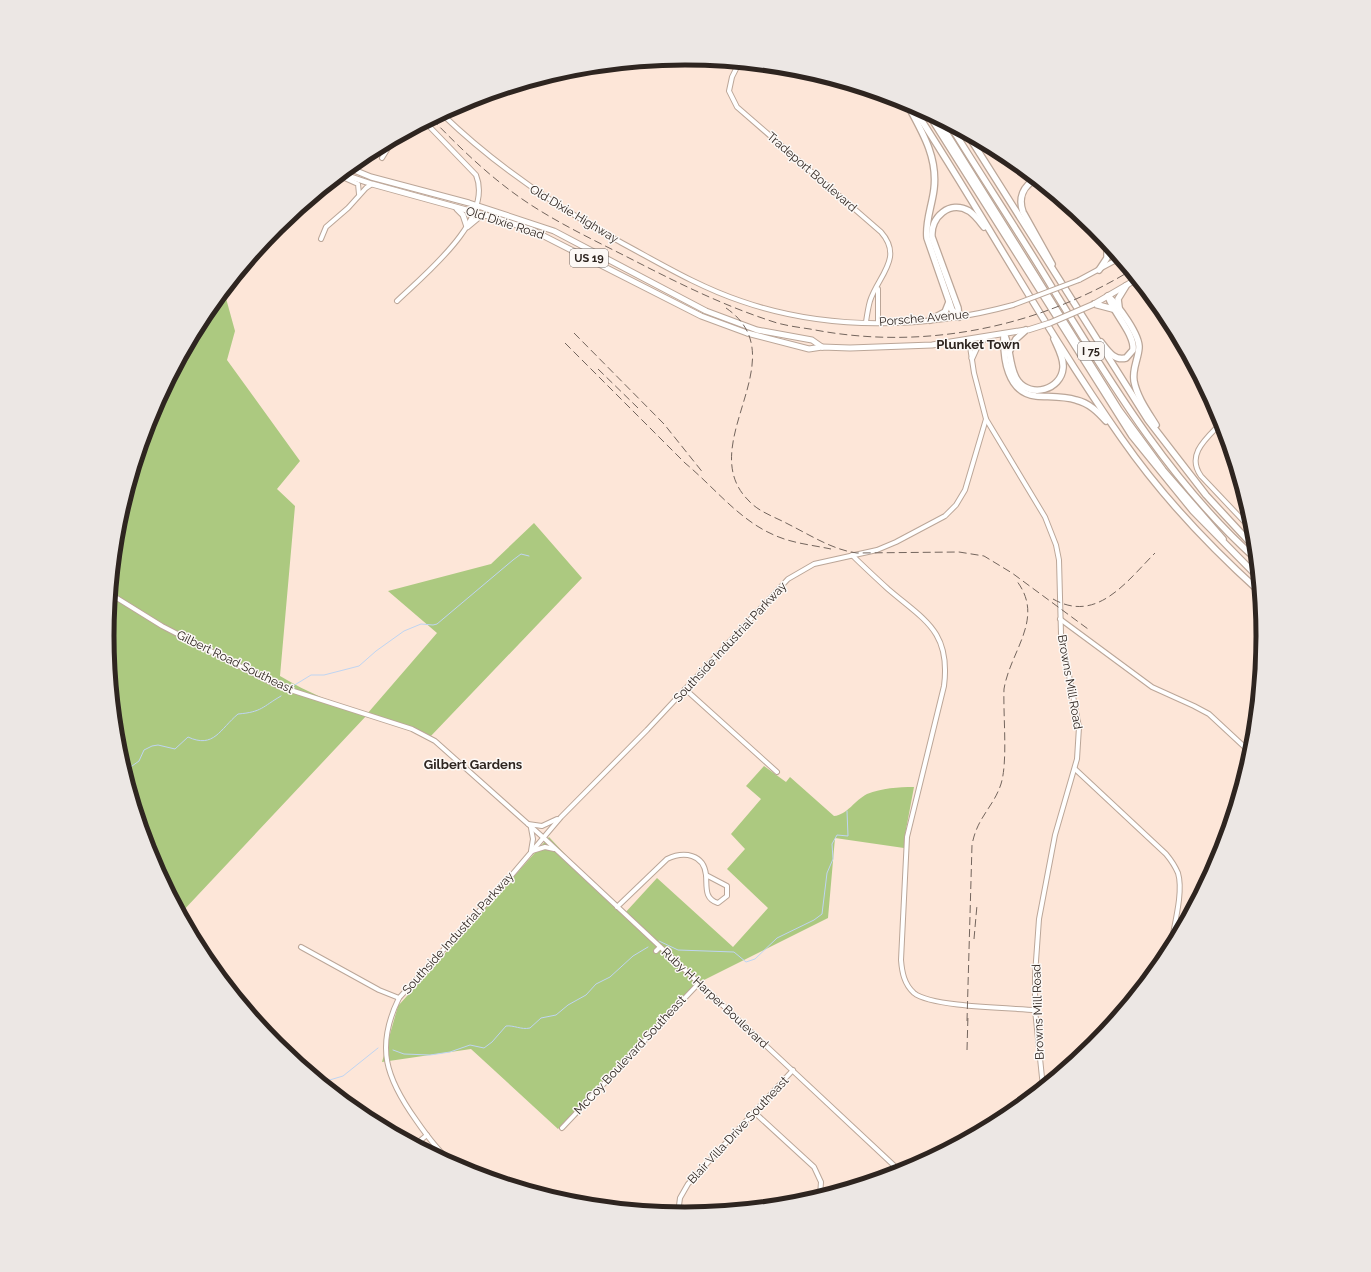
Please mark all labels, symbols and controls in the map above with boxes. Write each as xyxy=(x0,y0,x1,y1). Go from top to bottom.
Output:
street label: Tradeport Boulevard xyxy=(764,129,860,215)
street label: Old Dixie Highway xyxy=(527,182,621,246)
street label: Old Dixie Road xyxy=(464,204,546,242)
road number: US 19 xyxy=(570,249,608,267)
street label: Porsche Avenue xyxy=(879,307,969,329)
district label: Plunket Town xyxy=(936,337,1020,352)
road number: I 75 xyxy=(1078,342,1104,360)
street label: Southside Industrial Parkway xyxy=(671,579,790,705)
street label: Gilbert Road Southeast xyxy=(174,628,296,696)
street label: Browns Mill Road xyxy=(1055,634,1085,730)
district label: Gilbert Gardens xyxy=(424,757,523,772)
street label: Southside Industrial Parkway xyxy=(400,869,517,997)
street label: Ruby H Harper Boulevard xyxy=(659,945,771,1051)
street label: Browns Mill Road xyxy=(1029,964,1047,1060)
street label: McCoy Boulevard Southeast xyxy=(571,993,689,1117)
street label: Blair Villa Drive Southeast xyxy=(685,1073,791,1187)

